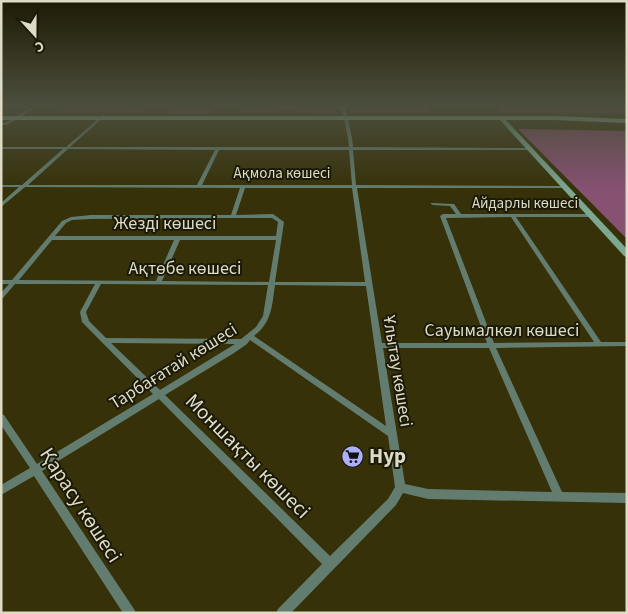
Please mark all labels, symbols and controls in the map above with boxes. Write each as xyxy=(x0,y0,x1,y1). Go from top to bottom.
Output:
north arrow xyxy=(10,10,60,60)
text: С xyxy=(32,35,47,57)
street label: Ақмола көшесі xyxy=(234,163,330,184)
street label: Айдарлы көшесі xyxy=(472,193,578,214)
street label: Жезді көшесі xyxy=(114,211,216,236)
street label: Ақтөбе көшесі xyxy=(129,256,241,281)
street label: Ұлытау көшесі xyxy=(376,313,419,429)
street label: Тарбағатай көшесі xyxy=(105,317,242,416)
street label: Сауымалкөл көшесі xyxy=(425,318,579,343)
street label: Моншақты көшесі xyxy=(179,387,317,525)
place label: Нур xyxy=(369,441,406,471)
street label: Қарасу көшесі xyxy=(33,442,129,568)
supermarket icon: Нур xyxy=(341,444,365,468)

